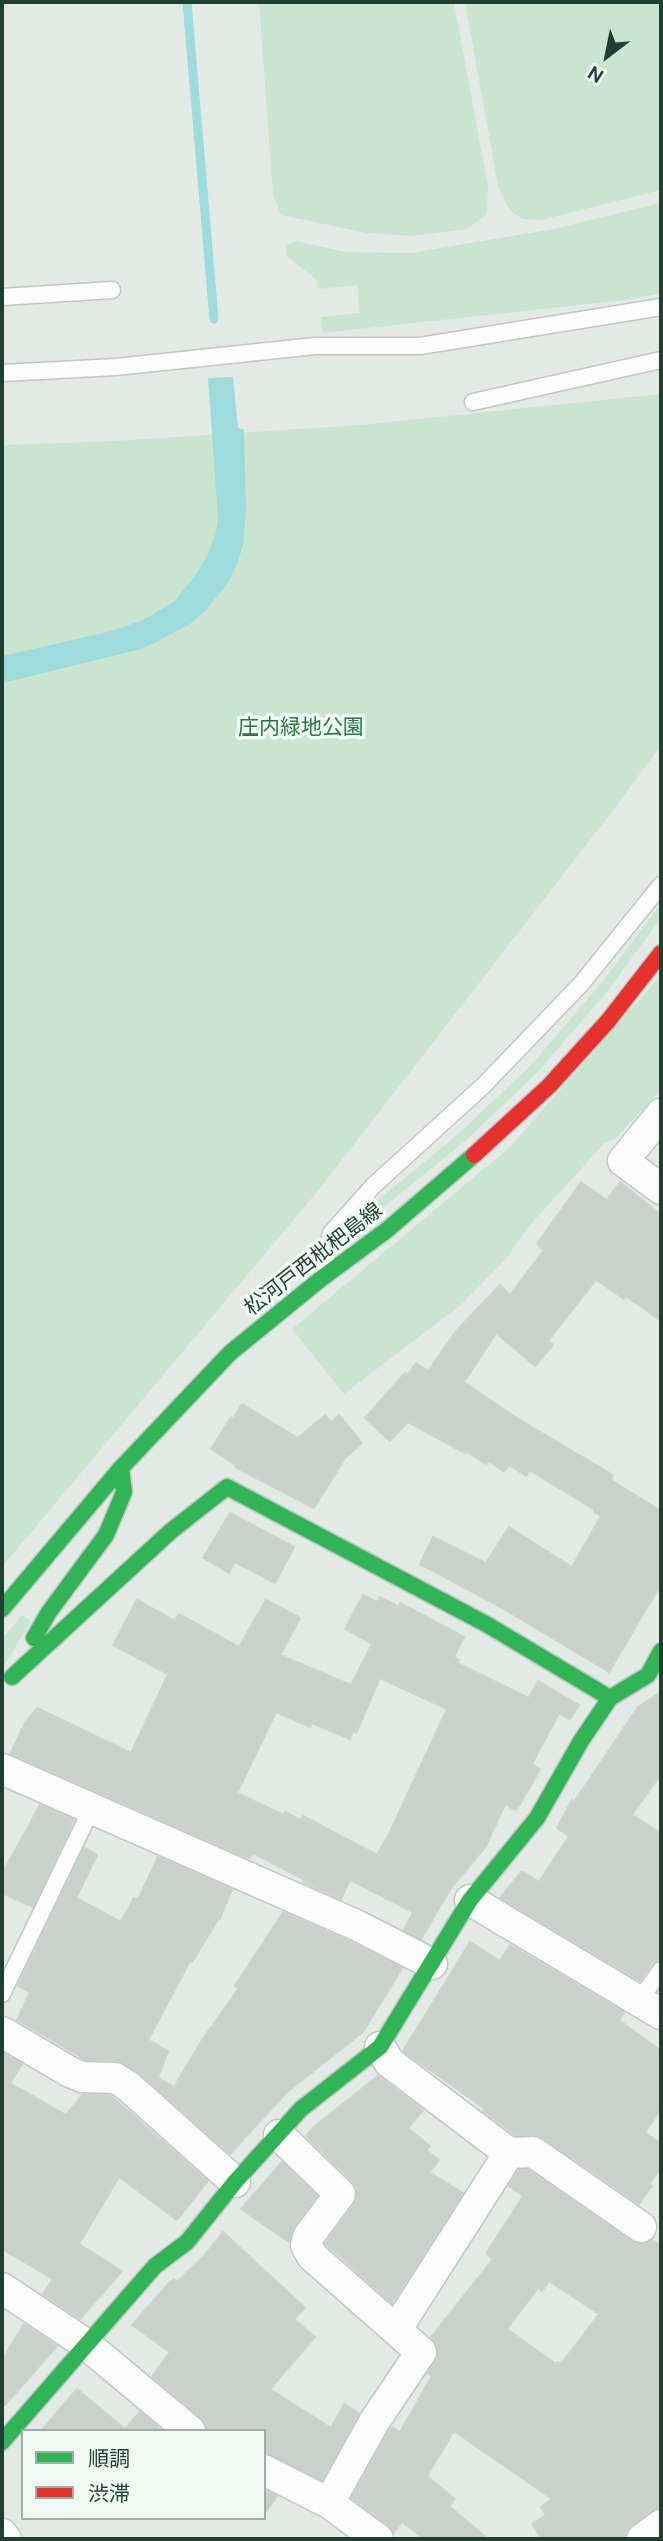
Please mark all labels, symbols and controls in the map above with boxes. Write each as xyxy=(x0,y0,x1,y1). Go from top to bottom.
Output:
north arrow xyxy=(572,21,642,91)
text: N xyxy=(583,60,608,89)
park label: 庄内緑地公園 xyxy=(238,715,364,741)
street label: 松河戸西枇杷島線 xyxy=(240,1198,388,1322)
legend xyxy=(21,2429,266,2520)
text: 順調 xyxy=(88,2445,130,2473)
text: 渋滞 xyxy=(88,2480,130,2508)

